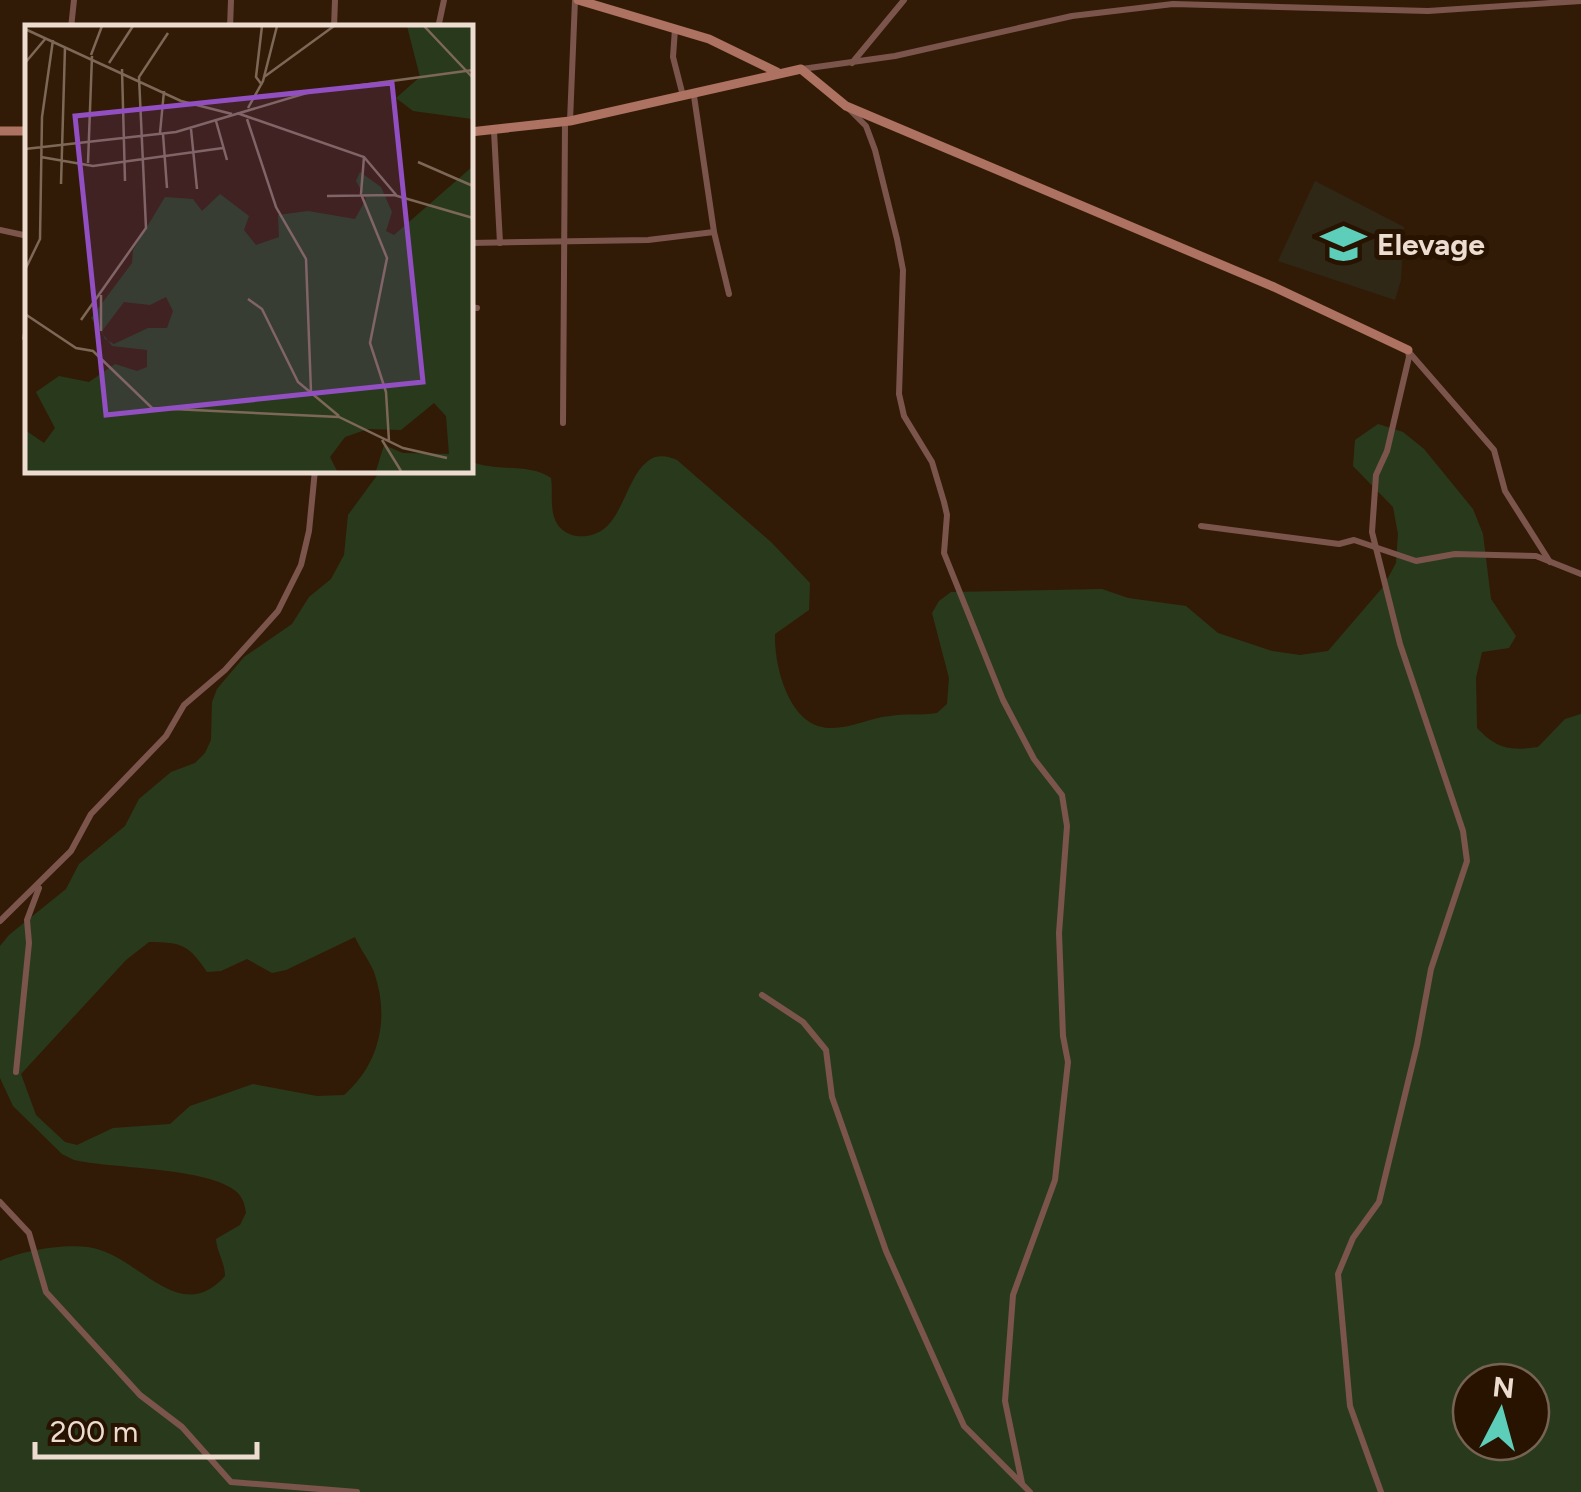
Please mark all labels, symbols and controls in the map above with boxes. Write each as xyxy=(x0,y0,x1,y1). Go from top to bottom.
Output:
inset map xyxy=(25,25,472,472)
school or university icon: Elevage xyxy=(1320,220,1368,268)
place label: Elevage xyxy=(1377,226,1485,263)
north arrow xyxy=(1451,1362,1551,1462)
text: N xyxy=(1491,1369,1516,1405)
scale bar xyxy=(35,1397,258,1459)
text: 200 m xyxy=(50,1413,138,1450)

